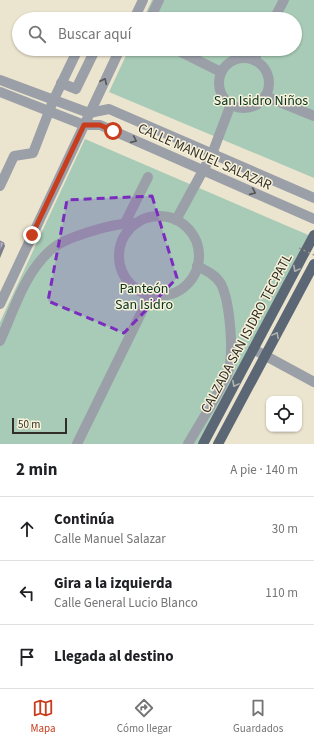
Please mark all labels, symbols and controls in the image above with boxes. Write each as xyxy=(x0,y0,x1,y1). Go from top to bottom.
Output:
search box xyxy=(12,12,302,56)
icon: search xyxy=(26,23,48,45)
text: Buscar aquí xyxy=(58,24,131,45)
one-way arrow xyxy=(99,78,107,85)
park label: San Isidro Niños xyxy=(214,91,308,111)
street label: CALLE MANUEL SALAZAR xyxy=(134,118,275,195)
route start xyxy=(104,122,122,140)
one-way arrow xyxy=(129,135,137,143)
one-way arrow xyxy=(248,187,256,195)
route end xyxy=(23,226,41,244)
street label: CALZADA SAN ISIDRO TECPATL xyxy=(196,250,298,417)
one-way arrow xyxy=(293,265,300,273)
park label: Panteón San Isidro xyxy=(115,279,173,315)
one-way arrow xyxy=(271,332,278,339)
one-way arrow xyxy=(232,380,239,387)
map controls xyxy=(266,396,302,432)
button: locate xyxy=(266,396,302,432)
scale bar xyxy=(12,416,67,435)
text: 50 m xyxy=(18,417,40,432)
text: 2 min xyxy=(16,458,57,482)
text: A pie · 140 m xyxy=(230,461,298,479)
text: Continúa xyxy=(54,509,115,530)
icon: ahead xyxy=(16,518,38,540)
text: 30 m xyxy=(272,520,298,538)
text: Calle Manuel Salazar xyxy=(54,530,166,548)
text: Gira a la izquierda xyxy=(54,573,173,594)
icon: left xyxy=(16,582,38,604)
text: 110 m xyxy=(265,584,298,602)
text: Calle General Lucio Blanco xyxy=(54,594,198,612)
icon: arrive xyxy=(16,646,38,668)
text: Llegada al destino xyxy=(54,646,174,667)
tab: Mapa xyxy=(31,697,56,736)
tab: Cómo llegar xyxy=(117,697,172,736)
tab: Guardados xyxy=(233,697,283,736)

